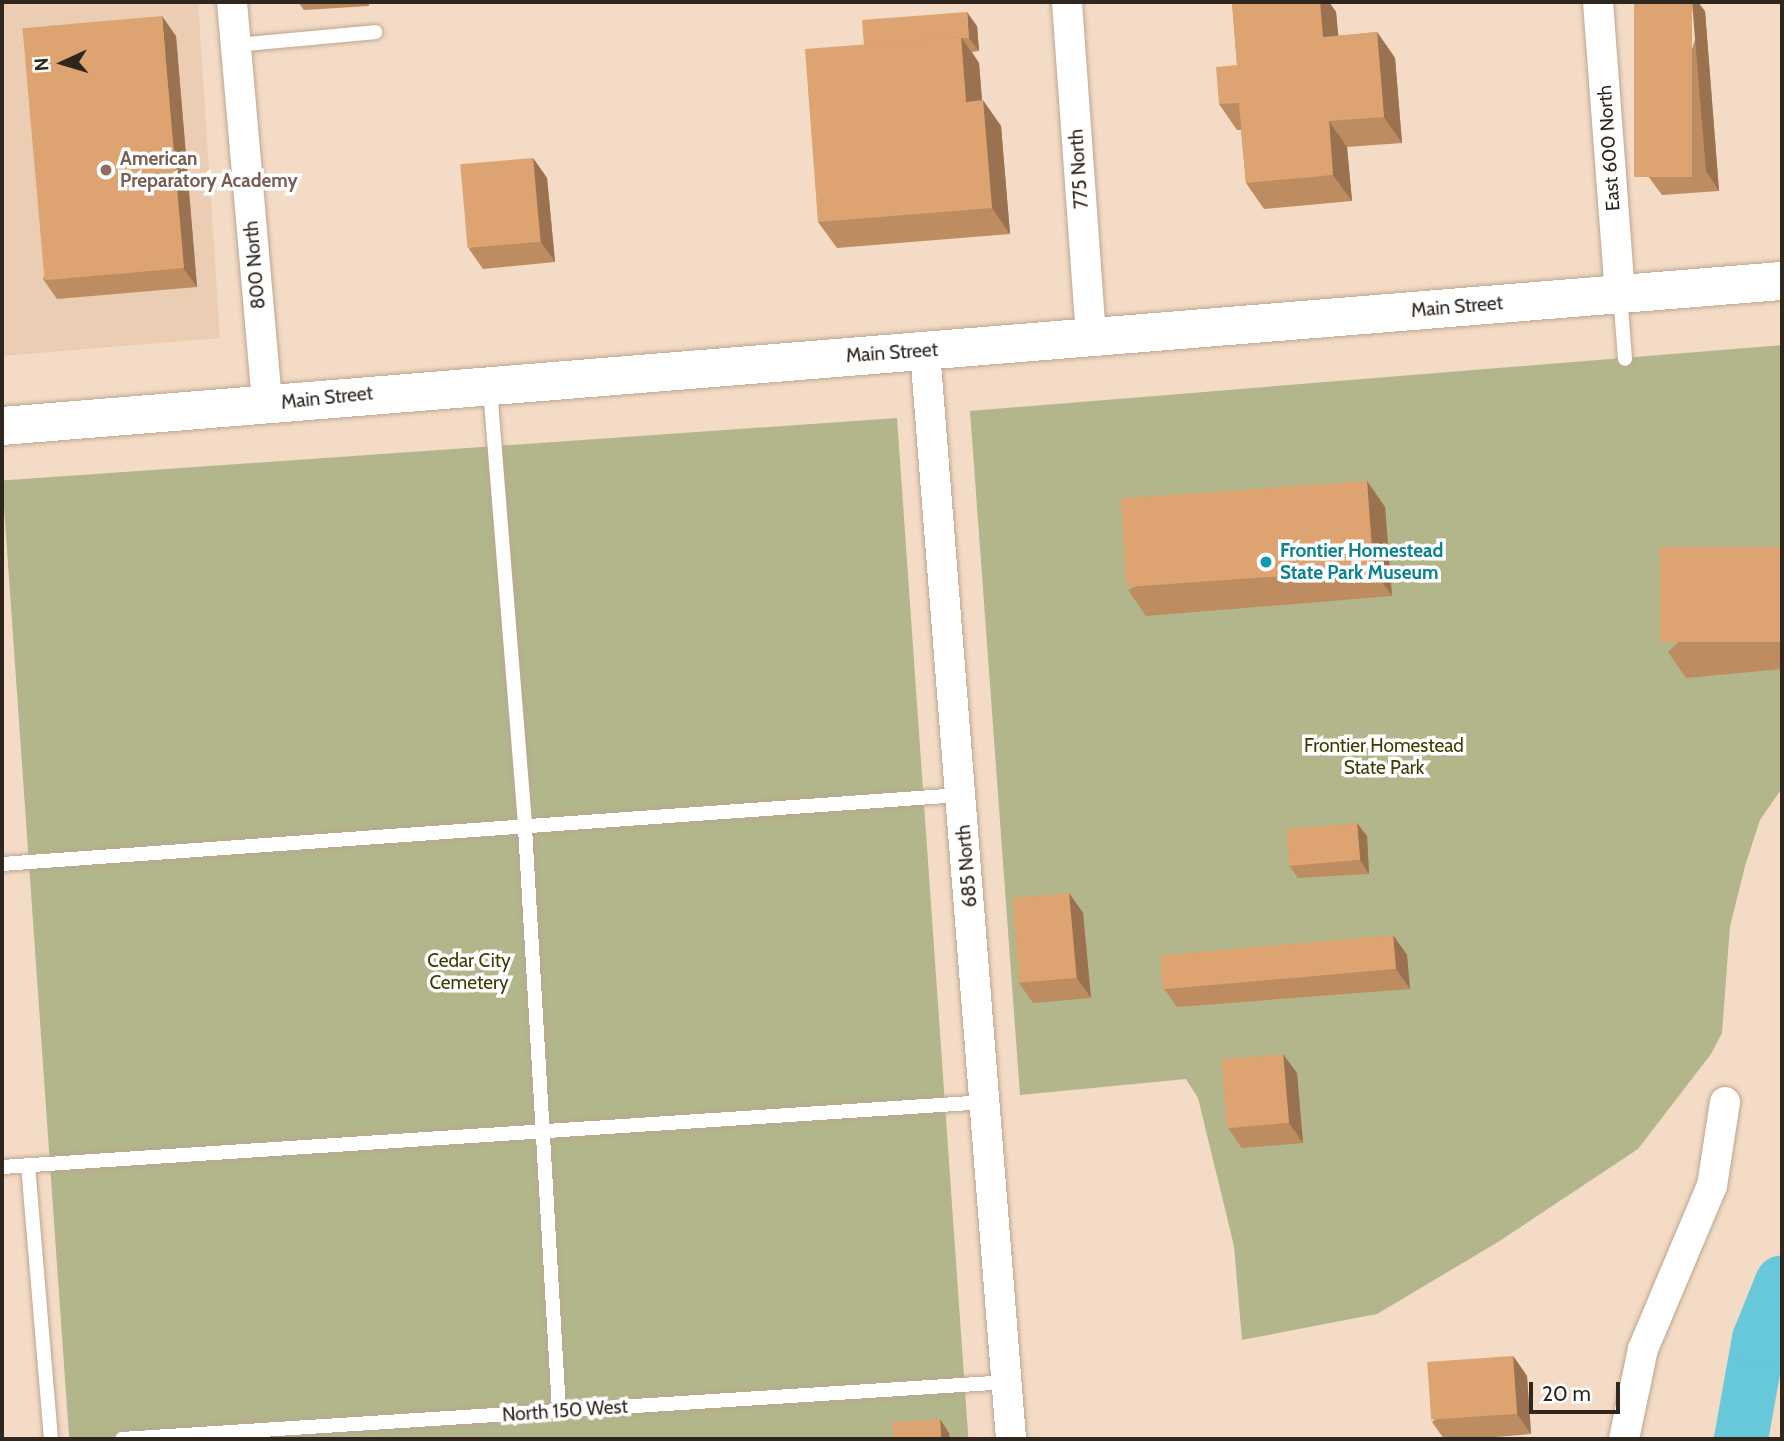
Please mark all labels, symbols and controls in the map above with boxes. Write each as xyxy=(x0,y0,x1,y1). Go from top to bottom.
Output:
north arrow xyxy=(28,28,98,98)
text: N xyxy=(30,57,53,72)
street label: East 600 North xyxy=(1593,84,1625,212)
street label: 775 North xyxy=(1065,128,1093,210)
place label: American Preparatory Academy xyxy=(120,148,298,192)
marker: American Preparatory Academy xyxy=(98,162,114,178)
street label: 800 North xyxy=(240,220,270,310)
street label: Main Street xyxy=(1410,292,1504,322)
street label: Main Street xyxy=(845,338,939,368)
street label: Main Street xyxy=(280,382,374,414)
place label: Frontier Homestead State Park Museum xyxy=(1280,540,1443,584)
marker: Frontier Homestead State Park Museum xyxy=(1258,554,1274,570)
park label: Frontier Homestead State Park xyxy=(1304,735,1464,779)
street label: 685 North xyxy=(952,824,982,908)
park label: Cedar City Cemetery xyxy=(427,950,511,994)
scale bar xyxy=(1532,1368,1623,1412)
text: 20 m xyxy=(1542,1381,1591,1406)
street label: North 150 West xyxy=(501,1395,629,1427)

